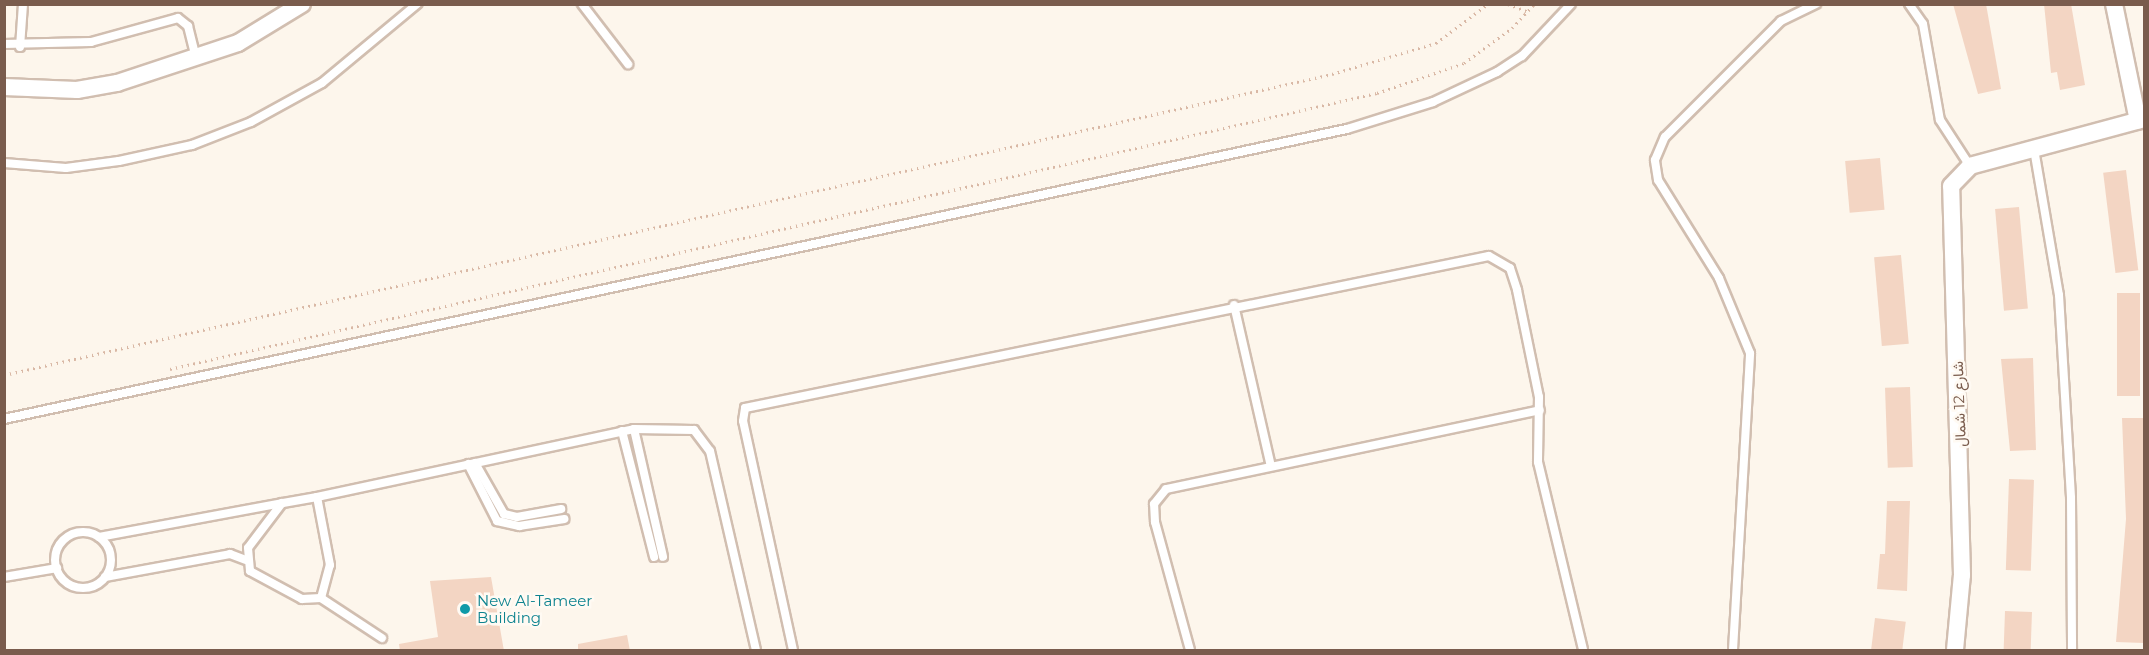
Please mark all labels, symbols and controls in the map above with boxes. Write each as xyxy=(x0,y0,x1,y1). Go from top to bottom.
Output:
street label: شارع 12 شمال xyxy=(1949,361,1969,447)
place label: New Al-Tameer Building xyxy=(477,591,592,626)
marker: New Al-Tameer Building xyxy=(458,602,472,616)

